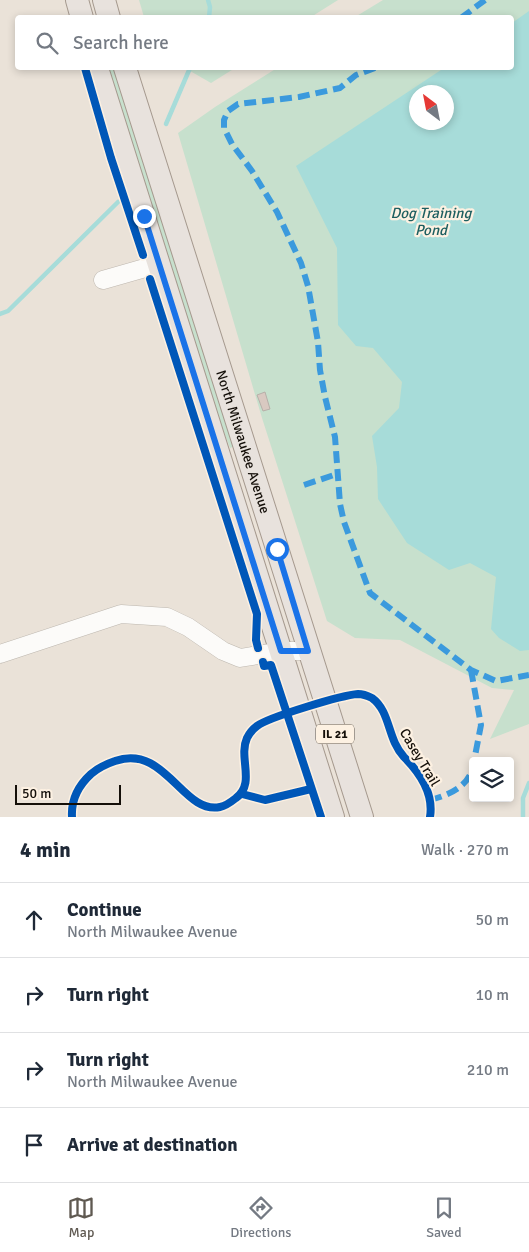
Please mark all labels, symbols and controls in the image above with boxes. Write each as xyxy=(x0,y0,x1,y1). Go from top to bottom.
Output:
search box xyxy=(15,15,514,70)
icon: search xyxy=(33,29,61,57)
text: Search here xyxy=(73,31,169,55)
north arrow xyxy=(409,85,454,130)
water label: Dog Training Pond xyxy=(391,204,473,239)
route end xyxy=(133,205,156,228)
street label: North Milwaukee Avenue xyxy=(212,368,273,516)
route start xyxy=(266,538,289,561)
road number: IL 21 xyxy=(316,724,354,744)
street label: Casey Trail xyxy=(396,725,443,789)
map controls xyxy=(469,757,514,802)
button: layers xyxy=(469,757,514,802)
scale bar xyxy=(15,782,121,805)
text: 50 m xyxy=(22,785,51,802)
text: 4 min xyxy=(20,837,71,863)
text: Walk · 270 m xyxy=(421,840,509,860)
text: Continue xyxy=(67,898,142,922)
icon: ahead xyxy=(20,906,48,934)
text: 50 m xyxy=(475,910,509,930)
text: North Milwaukee Avenue xyxy=(67,922,238,942)
icon: right xyxy=(20,981,48,1009)
text: Turn right xyxy=(67,983,149,1007)
text: 10 m xyxy=(475,985,509,1005)
text: Turn right xyxy=(67,1048,149,1072)
icon: right xyxy=(20,1056,48,1084)
text: 210 m xyxy=(467,1060,509,1080)
text: North Milwaukee Avenue xyxy=(67,1072,238,1092)
icon: arrive xyxy=(20,1131,48,1159)
text: Arrive at destination xyxy=(67,1133,238,1157)
tab: Map xyxy=(67,1194,95,1241)
tab: Directions xyxy=(230,1194,291,1241)
tab: Saved xyxy=(426,1194,462,1241)

